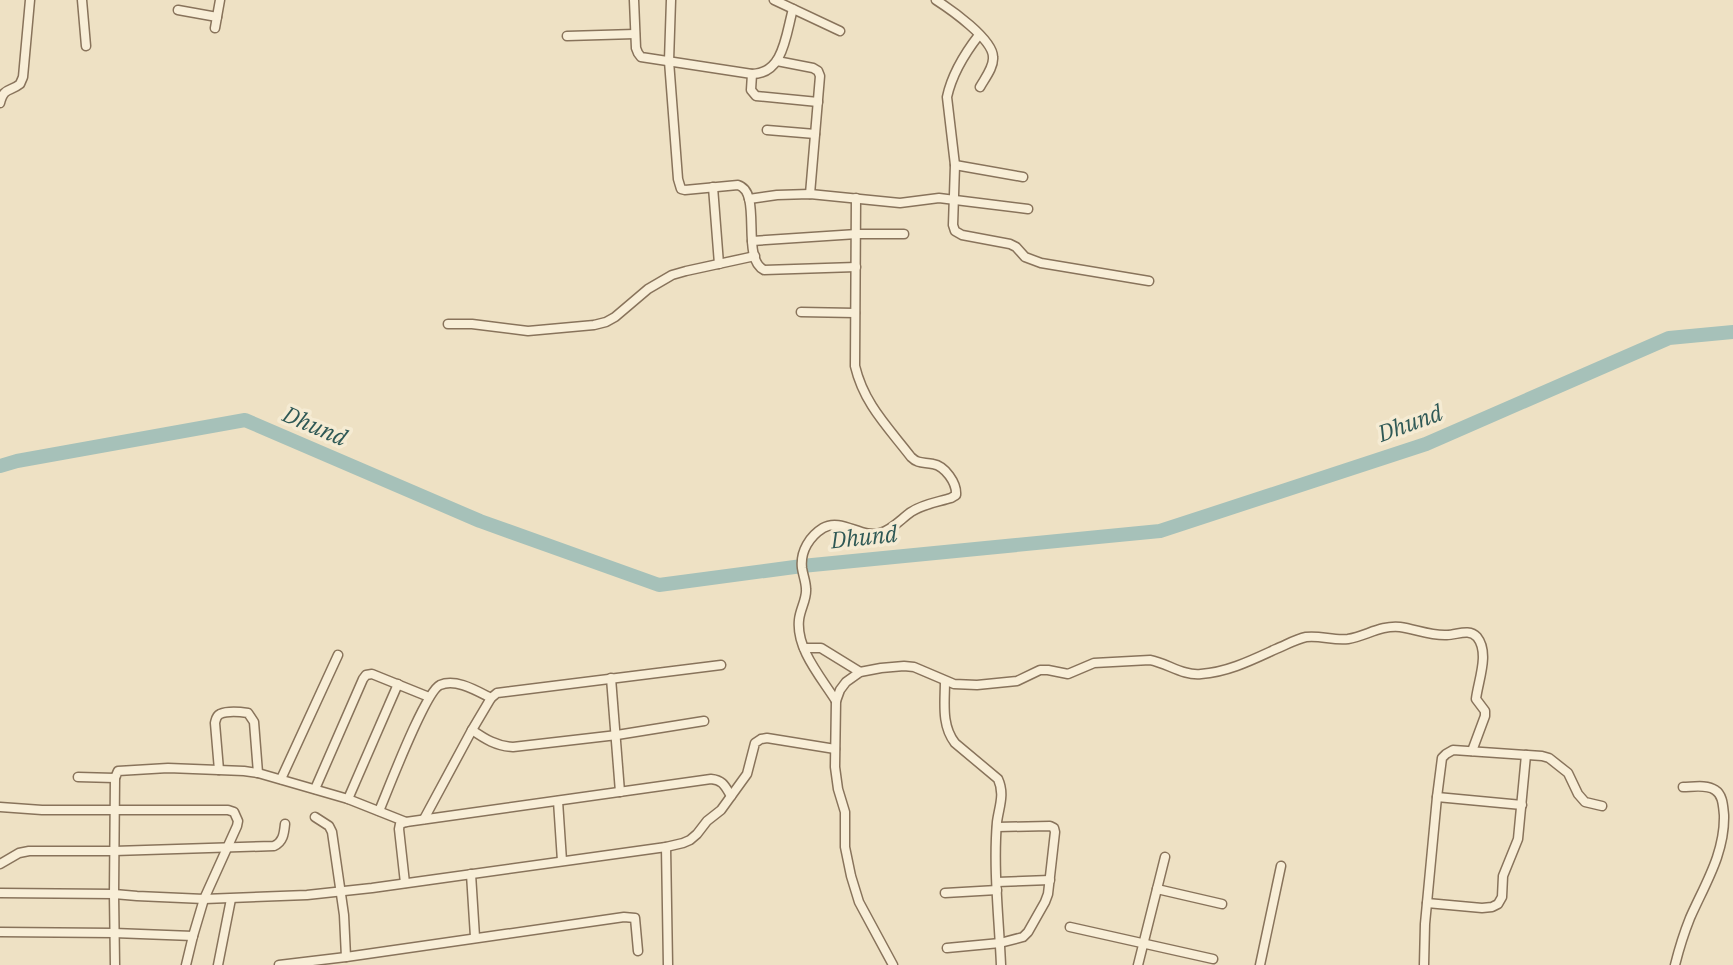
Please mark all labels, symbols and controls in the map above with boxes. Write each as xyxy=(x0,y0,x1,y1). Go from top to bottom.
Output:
water label: Dhund xyxy=(1372,396,1447,448)
water label: Dhund xyxy=(278,398,352,452)
water label: Dhund xyxy=(828,518,899,555)

